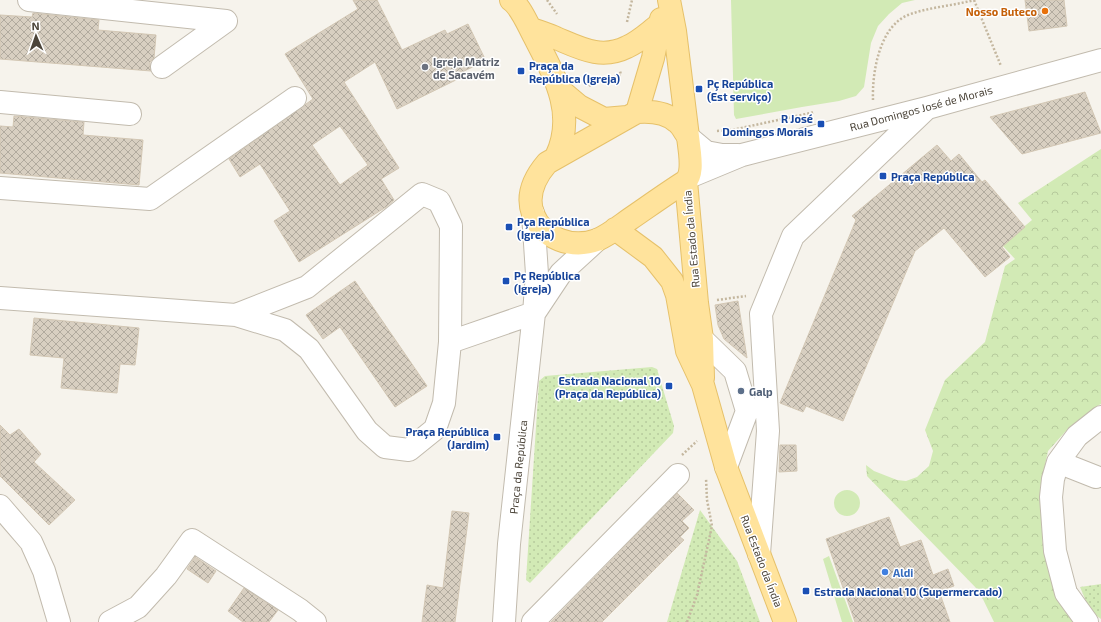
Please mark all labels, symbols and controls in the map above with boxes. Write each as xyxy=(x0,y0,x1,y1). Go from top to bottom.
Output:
place label: Nosso Buteco xyxy=(966,5,1038,18)
marker: Nosso Buteco xyxy=(1040,6,1050,16)
north arrow xyxy=(16,16,56,56)
text: N xyxy=(31,19,40,32)
place label: Igreja Matriz de Sacavém xyxy=(433,55,500,81)
place label: Praça da República (Igreja) xyxy=(529,59,620,86)
marker: Igreja Matriz de Sacavém xyxy=(420,62,430,72)
marker: Praça da República (Igreja) xyxy=(516,66,526,76)
place label: Pç República (Est serviço) xyxy=(707,77,773,104)
street label: Rua Domingos José de Morais xyxy=(848,83,994,133)
marker: Pç República (Est serviço) xyxy=(694,84,704,94)
place label: R José Domingos Morais xyxy=(722,112,813,138)
marker: R José Domingos Morais xyxy=(816,119,826,129)
place label: Praça República xyxy=(891,170,974,184)
marker: Praça República xyxy=(878,171,888,181)
street label: Rua Estado da Índia xyxy=(680,190,702,288)
place label: Pça República (Igreja) xyxy=(517,215,589,242)
marker: Pça República (Igreja) xyxy=(504,222,514,232)
place label: Pç República (Igreja) xyxy=(514,269,580,296)
marker: Pç República (Igreja) xyxy=(501,276,511,286)
place label: Estrada Nacional 10 (Praça da República) xyxy=(555,374,661,401)
marker: Estrada Nacional 10 (Praça da República) xyxy=(664,381,674,391)
place label: Galp xyxy=(749,385,773,398)
marker: Galp xyxy=(736,386,746,396)
street label: Praça da República xyxy=(507,419,530,515)
place label: Praça República (Jardim) xyxy=(406,425,489,451)
marker: Praça República (Jardim) xyxy=(492,432,502,442)
street label: Rua Estado da Índia xyxy=(738,513,786,609)
place label: Aldi xyxy=(893,566,913,579)
marker: Aldi xyxy=(880,567,890,577)
place label: Estrada Nacional 10 (Supermercado) xyxy=(814,585,1002,598)
marker: Estrada Nacional 10 (Supermercado) xyxy=(801,586,811,596)

